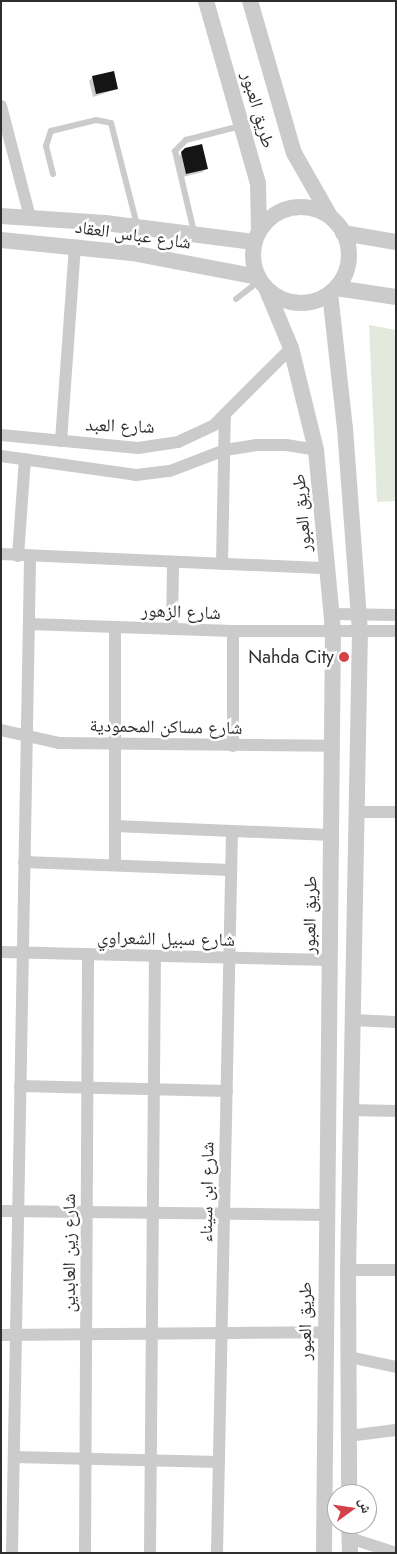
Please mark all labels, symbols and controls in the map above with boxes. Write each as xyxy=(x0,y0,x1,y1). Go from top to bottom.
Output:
street label: طريق العبور xyxy=(237,69,279,151)
street label: شارع عباس العقاد xyxy=(74,216,192,254)
street label: شارع العبد xyxy=(85,414,155,438)
street label: طريق العبور xyxy=(288,473,316,553)
street label: شارع الزهور xyxy=(141,600,221,624)
place label: Nahda City xyxy=(248,646,334,668)
marker: Nahda City xyxy=(338,651,350,663)
street label: شارع مساكن المحمودية xyxy=(89,715,243,739)
street label: طريق العبور xyxy=(299,876,321,954)
street label: شارع سبيل الشعراوي xyxy=(97,927,235,951)
street label: شارع ابن سيناء xyxy=(195,1141,219,1243)
street label: شارع زين العابدين xyxy=(58,1194,80,1312)
street label: طريق العبور xyxy=(294,1282,316,1360)
north arrow xyxy=(327,1484,377,1534)
text: ش xyxy=(354,1496,377,1515)

